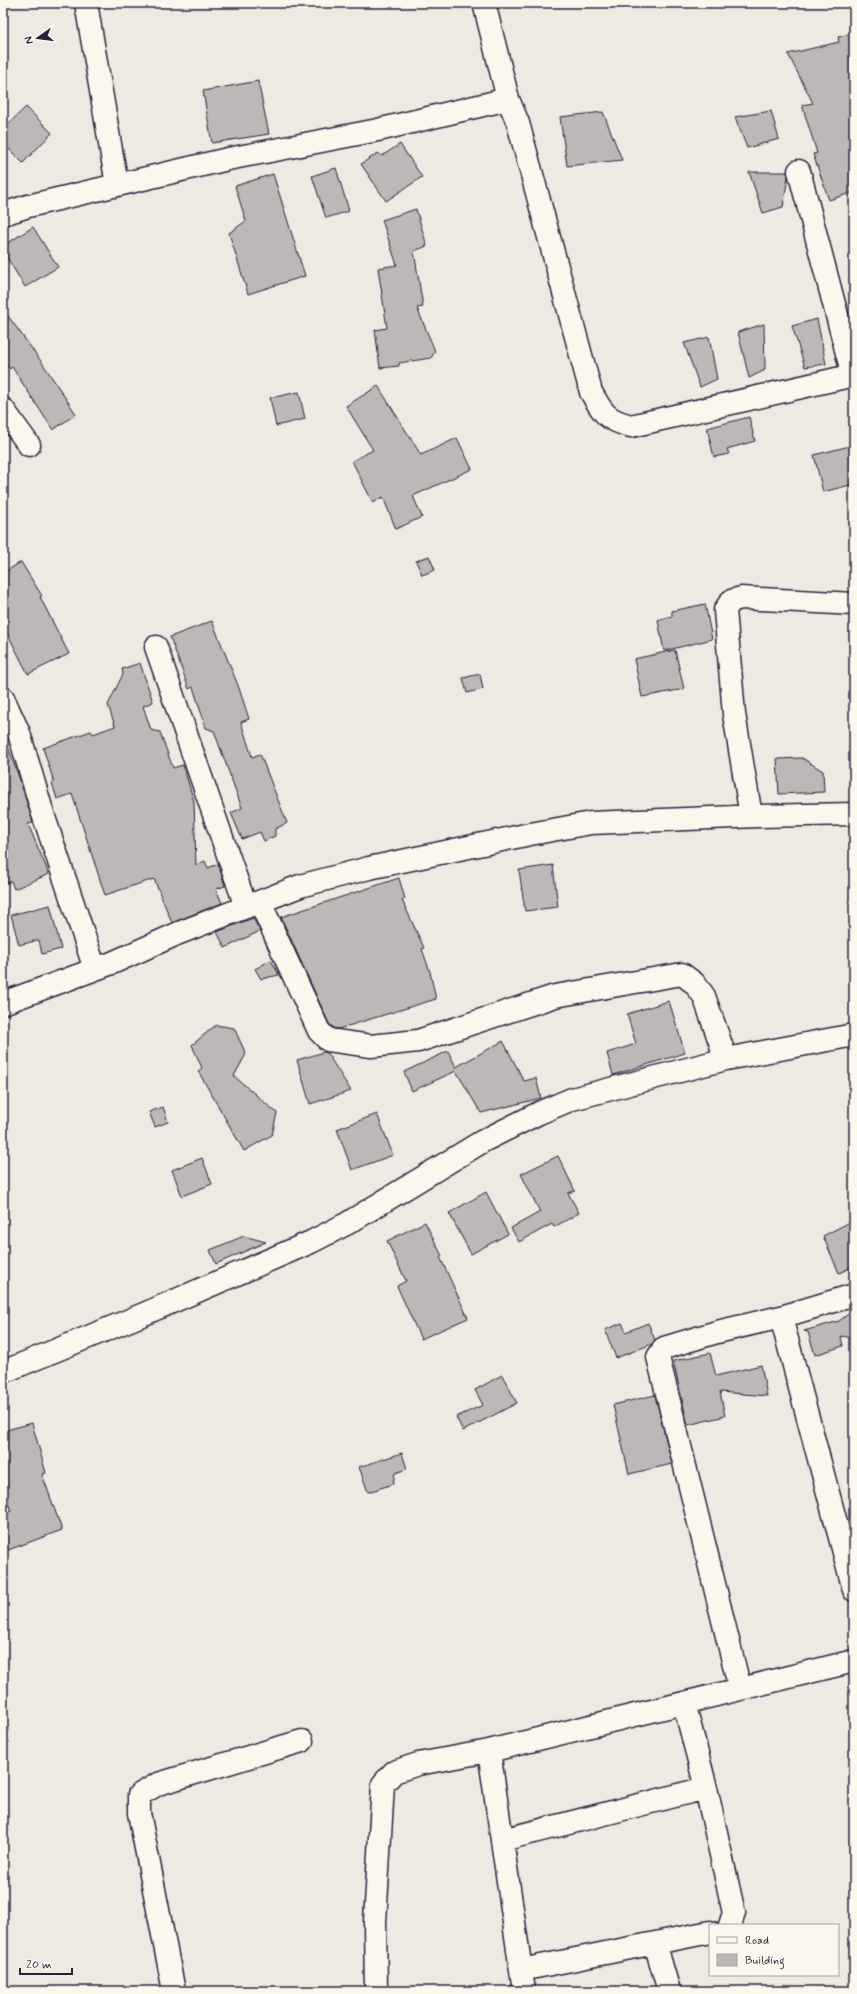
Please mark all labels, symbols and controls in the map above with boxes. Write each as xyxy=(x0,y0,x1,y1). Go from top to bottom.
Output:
north arrow xyxy=(18,18,58,58)
text: N xyxy=(22,35,37,45)
legend xyxy=(709,1924,839,1976)
text: Road xyxy=(745,1933,769,1949)
scale bar xyxy=(20,1950,72,1976)
text: Building xyxy=(745,1953,785,1970)
text: 20 m xyxy=(26,1957,52,1973)

